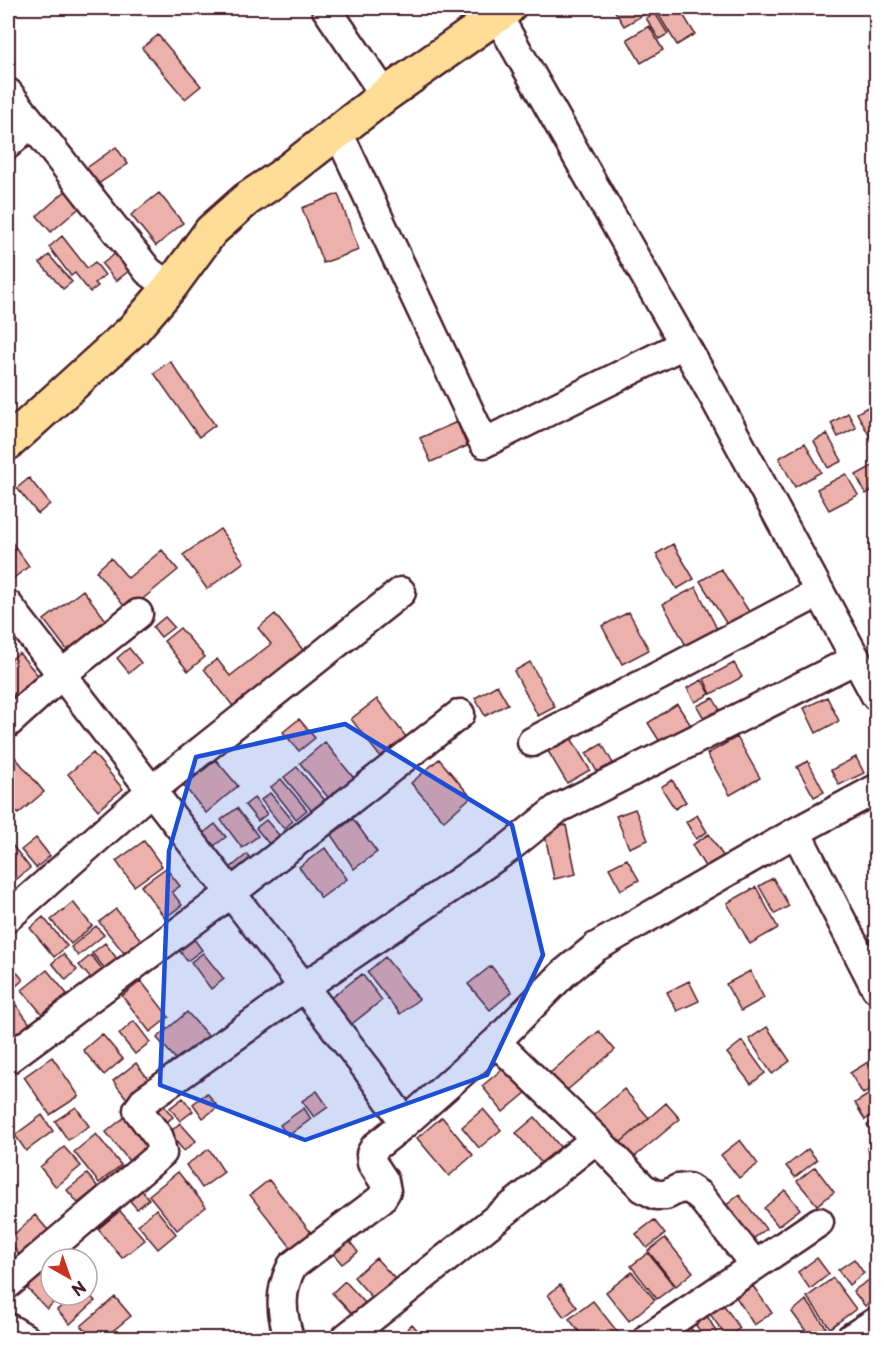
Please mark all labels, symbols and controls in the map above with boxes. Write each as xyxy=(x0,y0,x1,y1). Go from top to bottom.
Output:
north arrow xyxy=(39,1247,99,1307)
text: N xyxy=(67,1276,92,1303)

